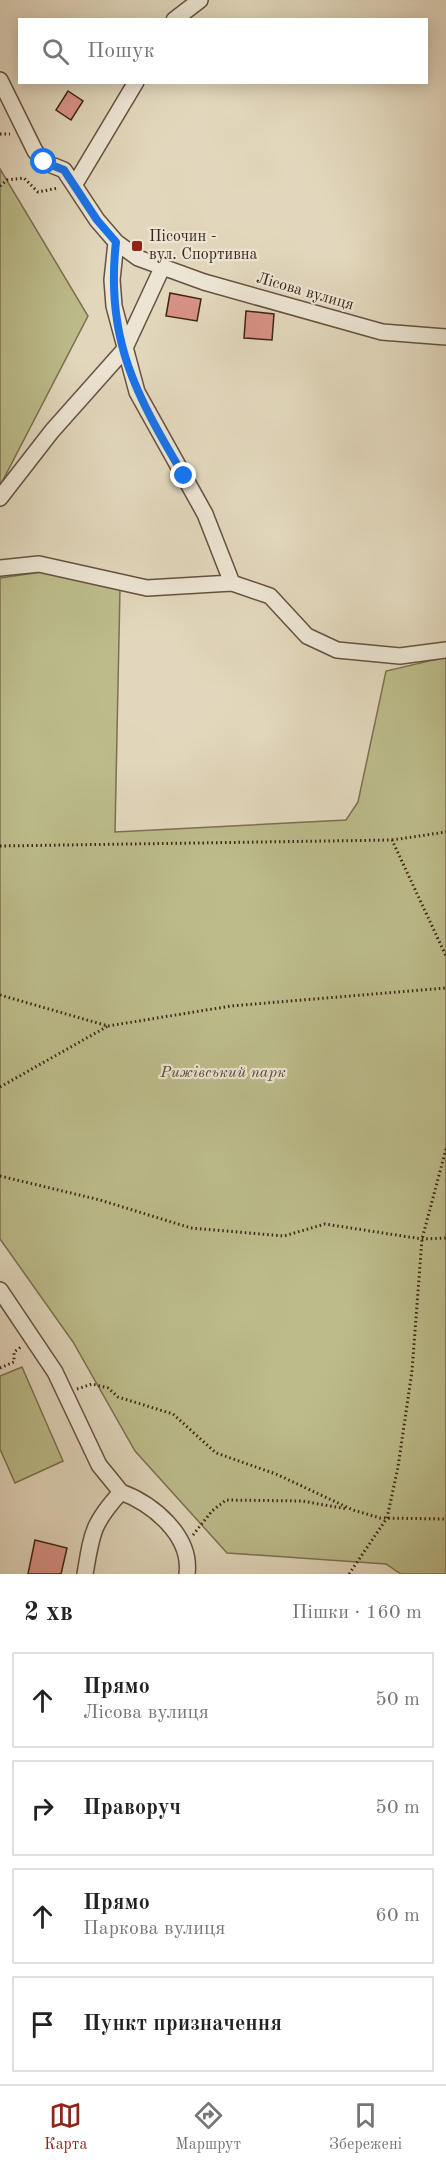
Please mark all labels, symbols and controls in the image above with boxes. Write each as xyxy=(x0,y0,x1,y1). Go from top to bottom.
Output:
search box xyxy=(18,18,428,84)
icon: search xyxy=(39,35,72,68)
text: Пошук xyxy=(87,40,155,62)
route start xyxy=(30,148,56,174)
place label: Пісочин - вул. Спортивна xyxy=(149,229,258,263)
marker: Пісочин - вул. Спортивна xyxy=(130,239,144,253)
street label: Лісова вулиця xyxy=(254,270,356,314)
route end xyxy=(170,462,196,488)
park label: Рижівський парк xyxy=(159,1065,286,1081)
text: 2 хв xyxy=(24,1600,73,1626)
text: Пішки · 160 m xyxy=(292,1603,422,1623)
text: Прямо xyxy=(83,1676,150,1698)
icon: ahead xyxy=(26,1684,59,1717)
text: 50 m xyxy=(375,1690,420,1710)
text: Лісова вулиця xyxy=(83,1703,209,1723)
icon: right xyxy=(26,1792,59,1825)
text: Праворуч xyxy=(83,1797,181,1819)
text: 50 m xyxy=(375,1798,420,1818)
text: Прямо xyxy=(83,1892,150,1914)
icon: ahead xyxy=(26,1900,59,1933)
text: 60 m xyxy=(375,1906,420,1926)
text: Паркова вулиця xyxy=(83,1919,225,1939)
icon: arrive xyxy=(26,2008,59,2041)
text: Пункт призначення xyxy=(83,2013,282,2035)
tab: Карта xyxy=(44,2099,87,2155)
tab: Маршрут xyxy=(175,2099,241,2155)
tab: Збережені xyxy=(329,2099,402,2155)

